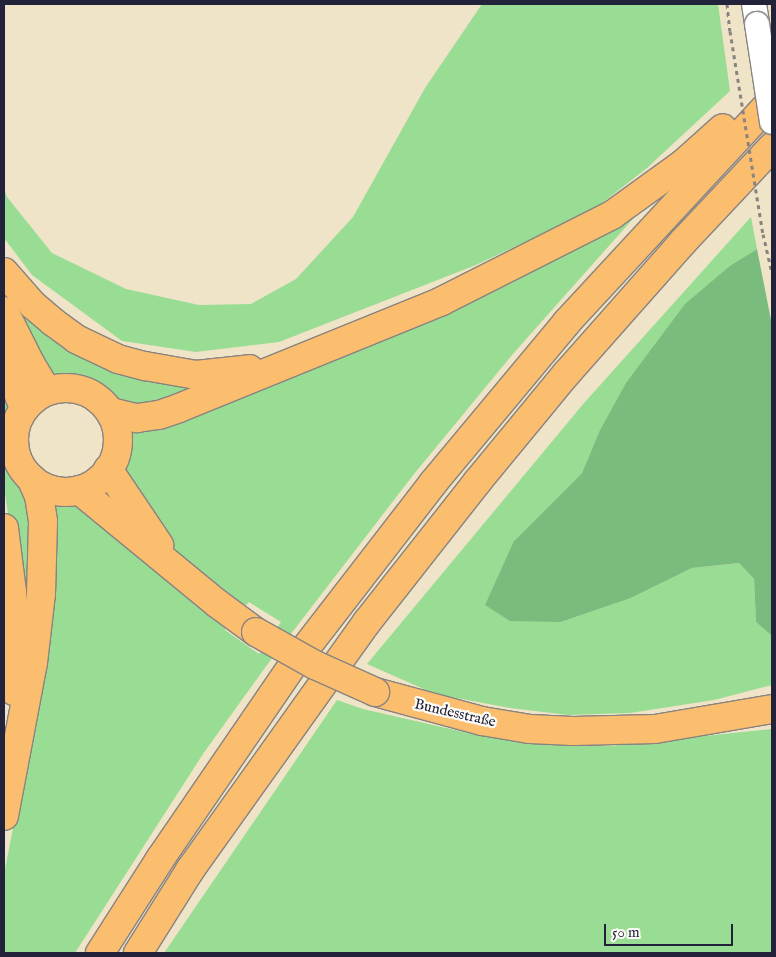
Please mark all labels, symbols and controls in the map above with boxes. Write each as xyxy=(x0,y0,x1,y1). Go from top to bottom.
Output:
street label: Bundesstraße xyxy=(413,695,497,731)
scale bar xyxy=(606,914,735,946)
text: 50 m xyxy=(612,923,640,942)

